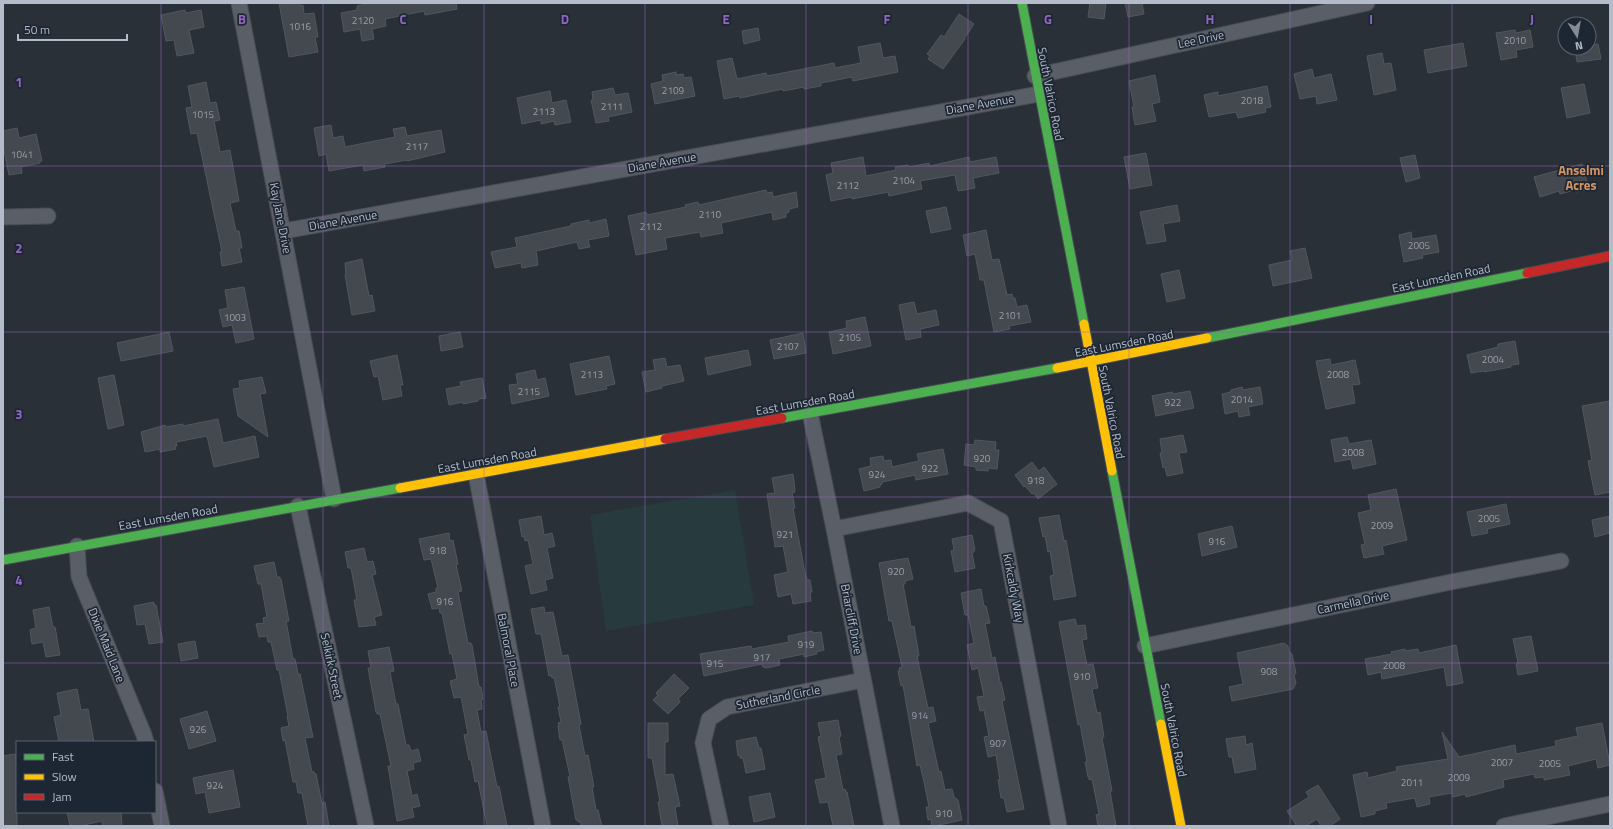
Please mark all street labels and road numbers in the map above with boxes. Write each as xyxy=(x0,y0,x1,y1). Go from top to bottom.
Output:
street label: Lee Drive xyxy=(1176,25,1226,53)
street label: South Valrico Road xyxy=(1033,46,1069,142)
street label: Diane Avenue xyxy=(944,89,1016,119)
street label: Diane Avenue xyxy=(626,147,698,177)
street label: Kay Jane Drive xyxy=(265,181,297,255)
street label: Diane Avenue xyxy=(307,205,379,235)
street label: East Lumsden Road xyxy=(1390,258,1492,298)
street label: East Lumsden Road xyxy=(1073,324,1175,362)
street label: South Valrico Road xyxy=(1094,364,1130,460)
street label: East Lumsden Road xyxy=(754,384,856,420)
street label: East Lumsden Road xyxy=(436,442,538,478)
street label: East Lumsden Road xyxy=(117,499,219,535)
street label: Kirkcaldy Way xyxy=(998,552,1030,624)
street label: Briarcliff Drive xyxy=(836,582,868,656)
street label: Carmella Drive xyxy=(1315,585,1391,619)
street label: Dixie Maid Lane xyxy=(83,605,131,685)
street label: Balmoral Place xyxy=(492,611,526,689)
street label: Selkirk Street xyxy=(316,631,348,702)
street label: Sutherland Circle xyxy=(734,680,822,714)
street label: South Valrico Road xyxy=(1156,682,1192,778)

